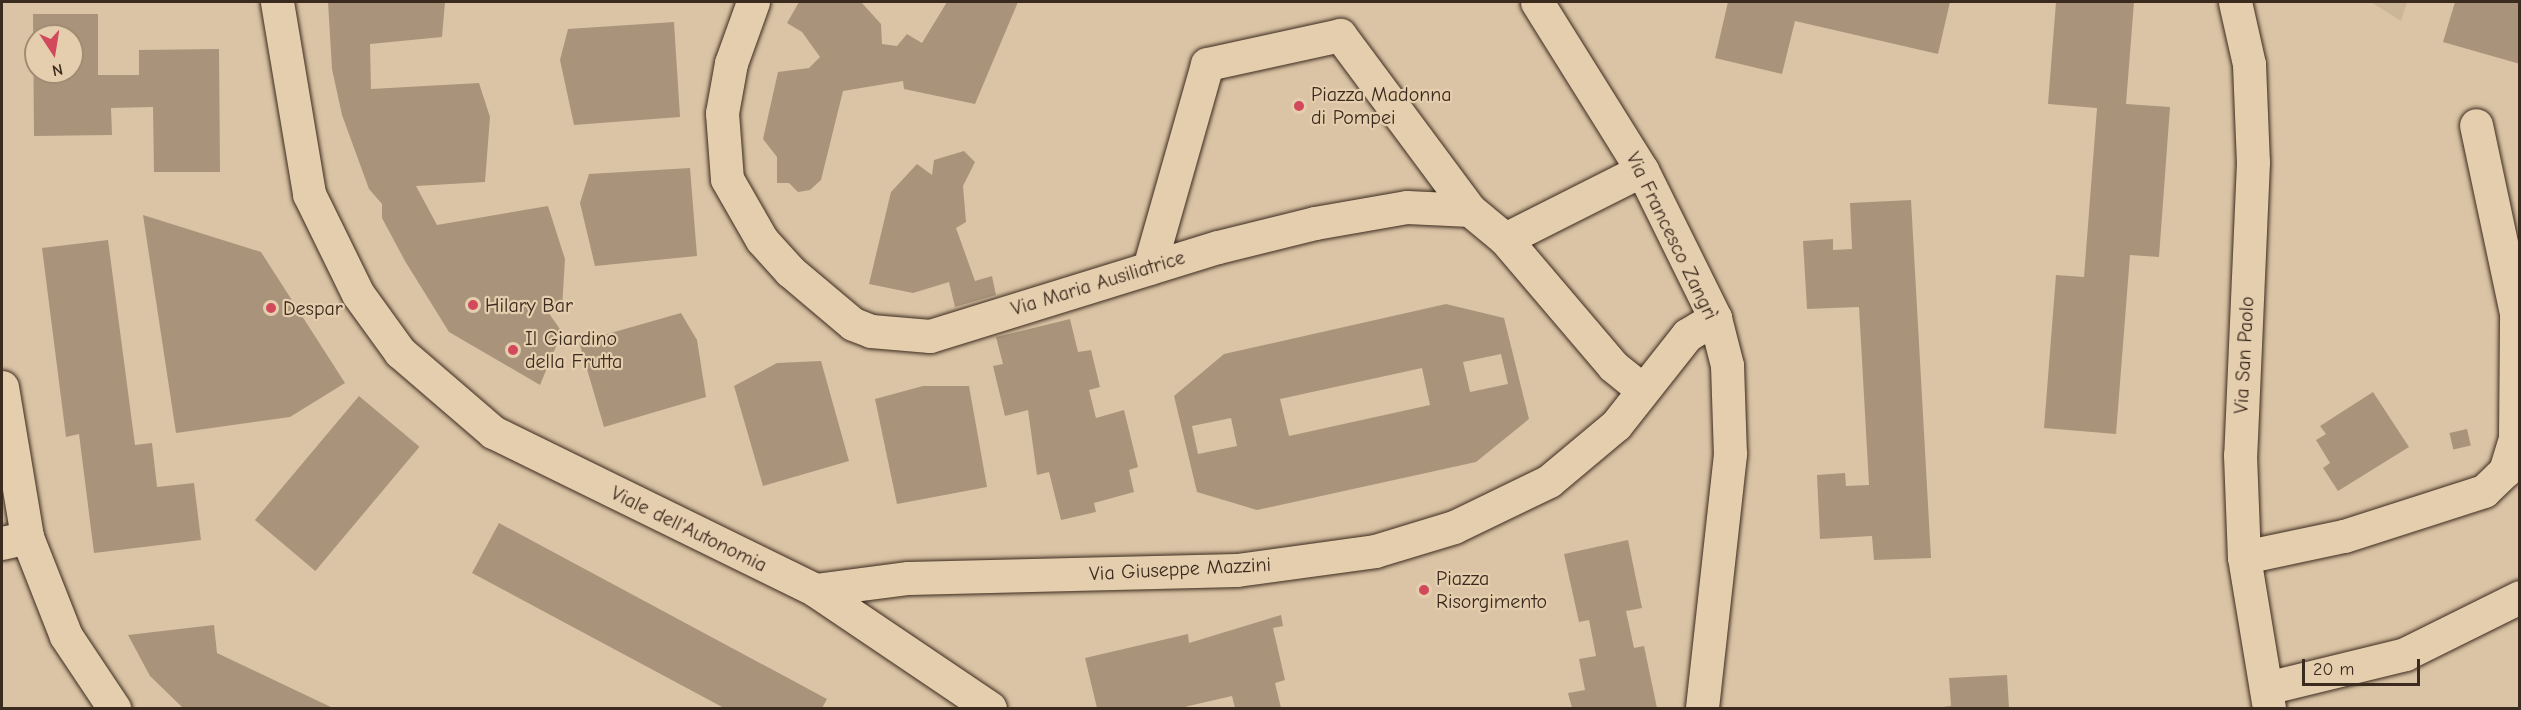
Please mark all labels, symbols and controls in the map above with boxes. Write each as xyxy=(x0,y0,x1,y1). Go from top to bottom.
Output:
north arrow xyxy=(24,24,84,84)
text: N xyxy=(50,60,64,80)
place label: Piazza Madonna di Pompei xyxy=(1311,83,1452,130)
marker: Piazza Madonna di Pompei xyxy=(1292,99,1306,113)
street label: Via Francesco Zangrì xyxy=(1621,148,1723,324)
street label: Via Maria Ausiliatrice xyxy=(1008,245,1188,321)
place label: Hilary Bar xyxy=(485,293,573,317)
place label: Despar xyxy=(283,296,343,320)
street label: Via San Paolo xyxy=(2229,296,2259,414)
marker: Hilary Bar xyxy=(466,298,480,312)
marker: Despar xyxy=(264,301,278,315)
place label: Il Giardino della Frutta xyxy=(525,326,622,373)
marker: Il Giardino della Frutta xyxy=(506,343,520,357)
street label: Viale dell'Autonomia xyxy=(607,481,771,577)
street label: Via Giuseppe Mazzini xyxy=(1088,552,1272,586)
place label: Piazza Risorgimento xyxy=(1436,566,1547,613)
marker: Piazza Risorgimento xyxy=(1417,583,1431,597)
scale bar xyxy=(2305,647,2424,685)
text: 20 m xyxy=(2313,659,2354,680)

